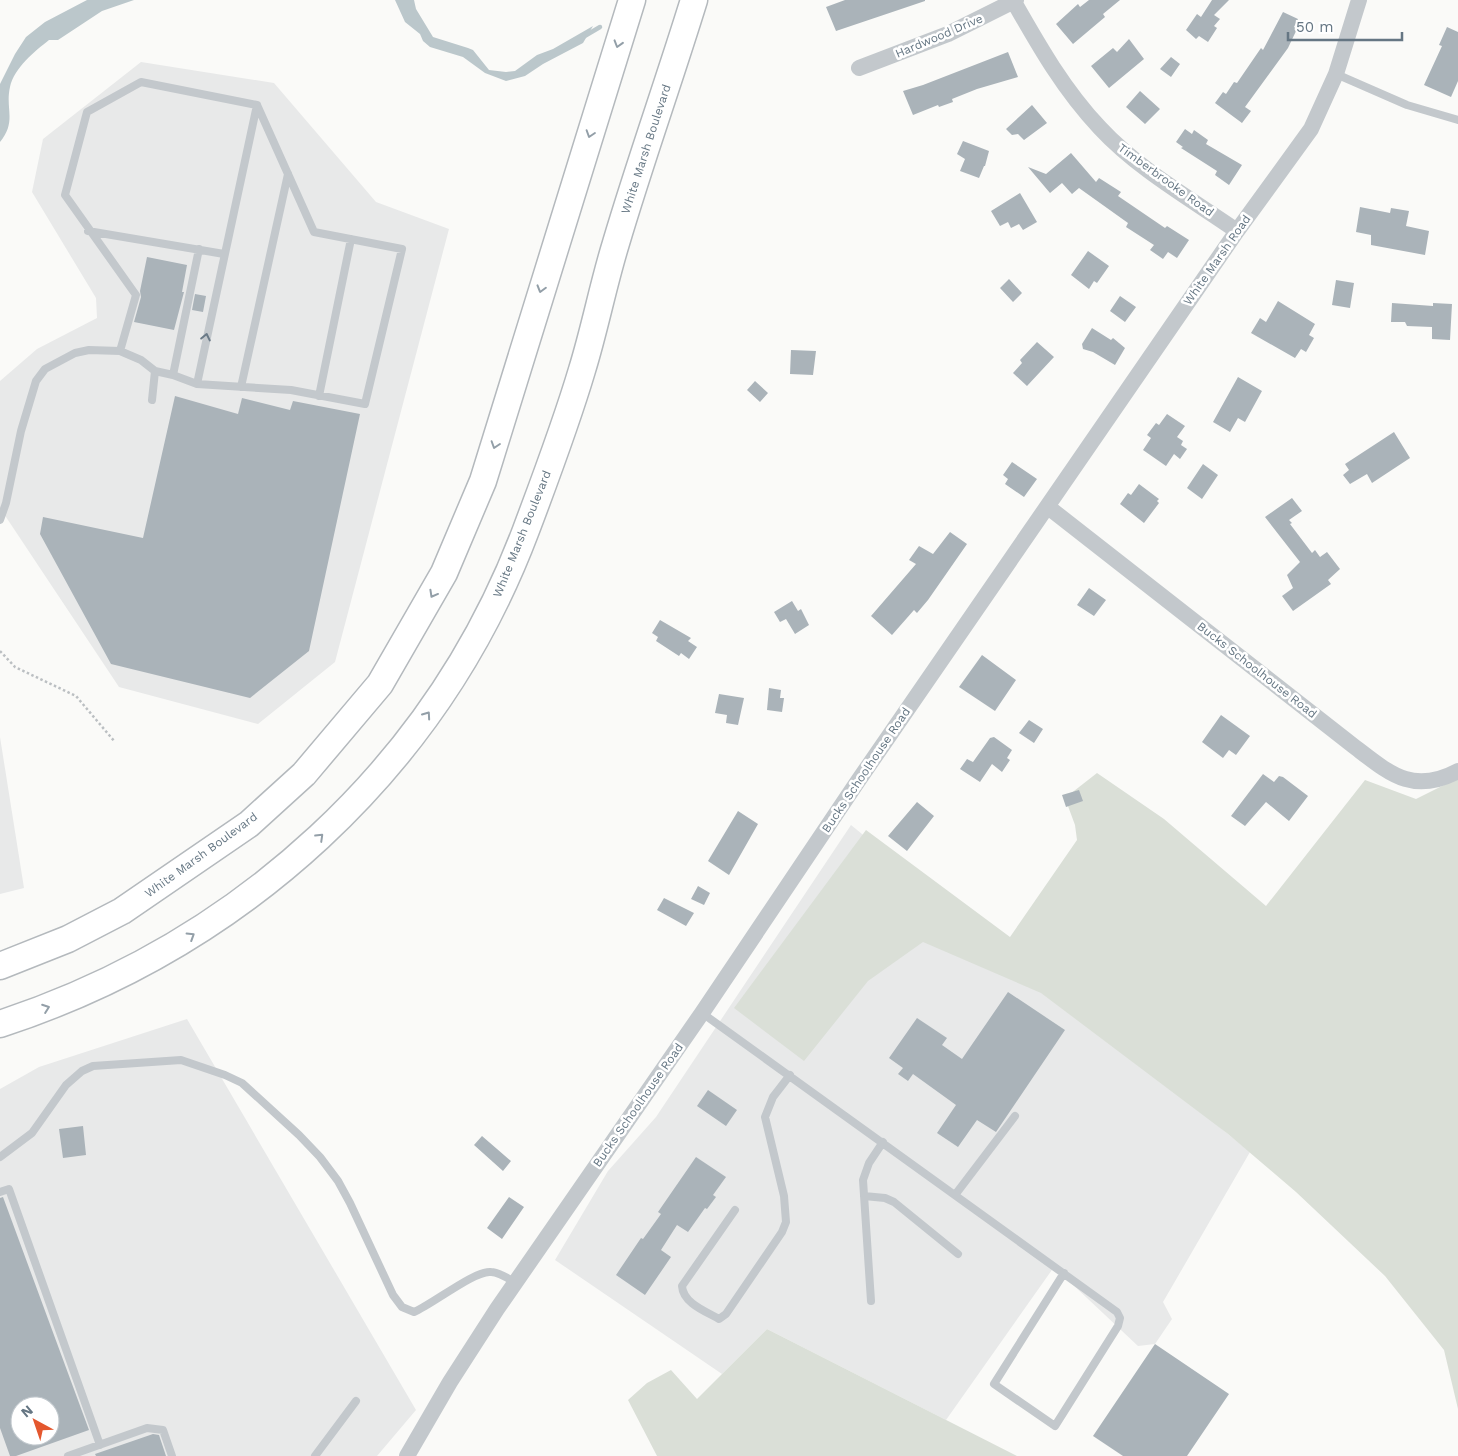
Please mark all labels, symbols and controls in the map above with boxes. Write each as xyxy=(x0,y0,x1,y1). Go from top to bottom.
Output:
scale bar xyxy=(1288,10,1402,42)
street label: Hardwood Drive xyxy=(893,11,985,61)
text: 50 m xyxy=(1296,18,1333,36)
one-way arrow xyxy=(614,39,624,47)
street label: White Marsh Boulevard xyxy=(618,82,674,216)
one-way arrow xyxy=(585,129,595,137)
street label: Timberbrooke Road xyxy=(1116,141,1216,219)
street label: White Marsh Road xyxy=(1181,212,1253,308)
one-way arrow xyxy=(536,284,546,292)
one-way arrow xyxy=(201,332,211,341)
one-way arrow xyxy=(491,440,501,448)
street label: White Marsh Boulevard xyxy=(490,469,554,599)
one-way arrow xyxy=(429,589,439,598)
street label: Bucks Schoolhouse Road xyxy=(1195,619,1319,721)
street label: Bucks Schoolhouse Road xyxy=(819,705,913,835)
one-way arrow xyxy=(421,711,430,721)
street label: White Marsh Boulevard xyxy=(142,809,260,901)
one-way arrow xyxy=(314,834,323,843)
one-way arrow xyxy=(186,933,195,943)
one-way arrow xyxy=(41,1004,50,1014)
street label: Bucks Schoolhouse Road xyxy=(590,1041,686,1169)
north arrow xyxy=(10,1396,60,1446)
text: N xyxy=(18,1402,36,1421)

